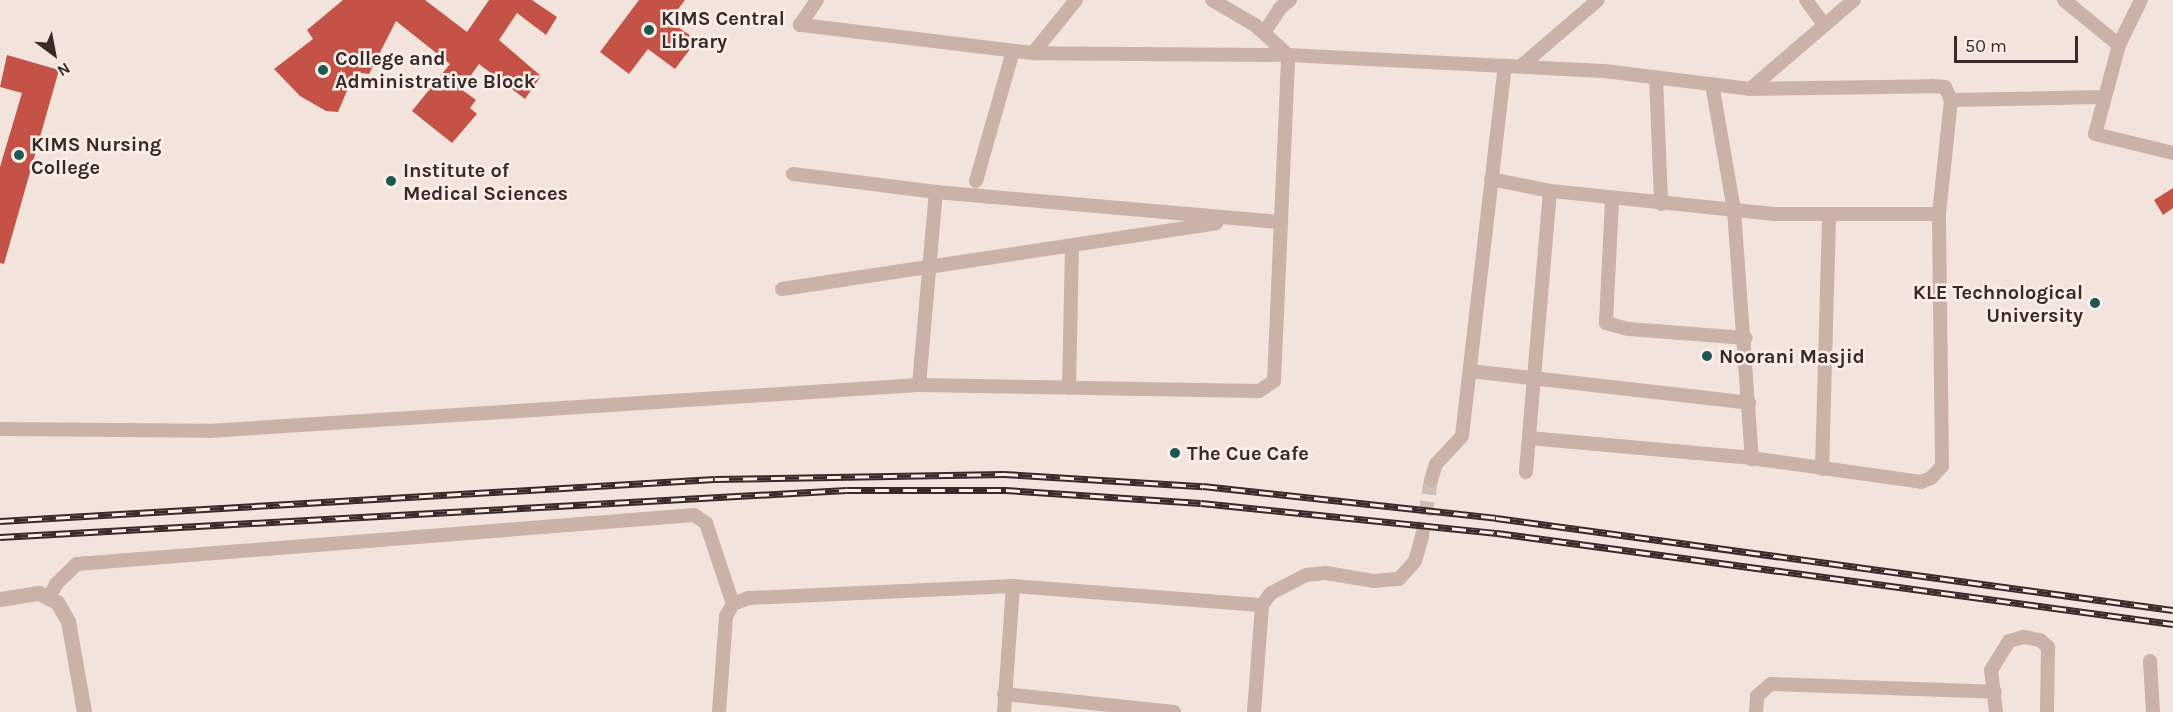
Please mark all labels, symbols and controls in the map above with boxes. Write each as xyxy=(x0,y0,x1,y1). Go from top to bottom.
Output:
place label: KIMS Central Library xyxy=(661,6,785,53)
marker: KIMS Central Library xyxy=(642,23,656,37)
north arrow xyxy=(24,24,84,84)
scale bar xyxy=(1957,24,2082,62)
text: 50 m xyxy=(1965,35,2007,57)
place label: College and Administrative Block xyxy=(335,46,536,93)
text: N xyxy=(54,59,74,81)
marker: College and Administrative Block xyxy=(316,63,330,77)
place label: KIMS Nursing College xyxy=(31,132,161,179)
marker: KIMS Nursing College xyxy=(12,148,26,162)
place label: Institute of Medical Sciences xyxy=(403,158,568,205)
marker: Institute of Medical Sciences xyxy=(384,174,398,188)
place label: KLE Technological University xyxy=(1913,280,2083,327)
marker: KLE Technological University xyxy=(2088,296,2102,310)
place label: Noorani Masjid xyxy=(1719,344,1865,368)
marker: Noorani Masjid xyxy=(1700,349,1714,363)
place label: The Cue Cafe xyxy=(1187,441,1309,465)
marker: The Cue Cafe xyxy=(1168,446,1182,460)

